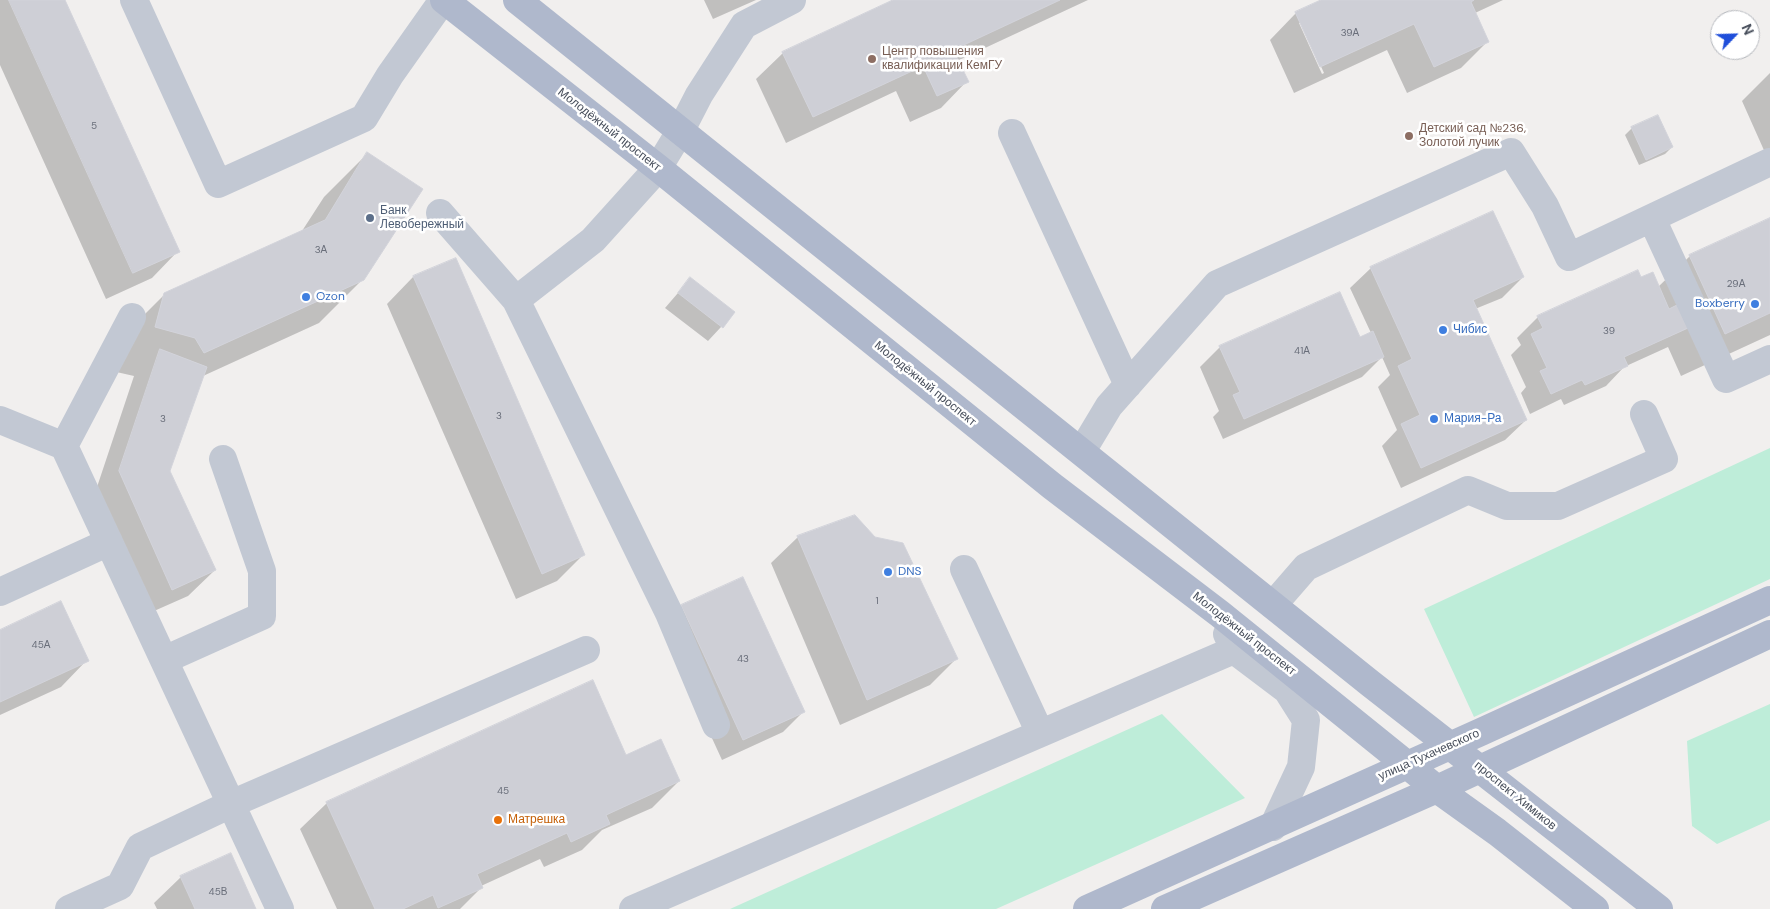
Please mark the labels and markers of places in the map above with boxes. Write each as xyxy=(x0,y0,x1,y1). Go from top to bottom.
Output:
place label: Центр повышения квалификации КемГУ xyxy=(882,45,1002,73)
marker: Центр повышения квалификации КемГУ xyxy=(866,53,878,65)
place label: Детский сад №236, Золотой лучик xyxy=(1419,122,1526,150)
marker: Детский сад №236, Золотой лучик xyxy=(1403,130,1415,142)
place label: Банк Левобережный xyxy=(380,204,464,232)
marker: Банк Левобережный xyxy=(364,212,376,224)
place label: Ozon xyxy=(316,290,345,304)
marker: Ozon xyxy=(300,291,312,303)
place label: Boxberry xyxy=(1695,297,1745,311)
marker: Boxberry xyxy=(1749,298,1761,310)
place label: Чибис xyxy=(1453,323,1487,337)
marker: Чибис xyxy=(1437,324,1449,336)
place label: Мария-Ра xyxy=(1444,412,1501,426)
marker: Мария-Ра xyxy=(1428,413,1440,425)
place label: DNS xyxy=(898,565,922,579)
marker: DNS xyxy=(882,566,894,578)
place label: Матрешка xyxy=(508,813,565,827)
marker: Матрешка xyxy=(492,814,504,826)

